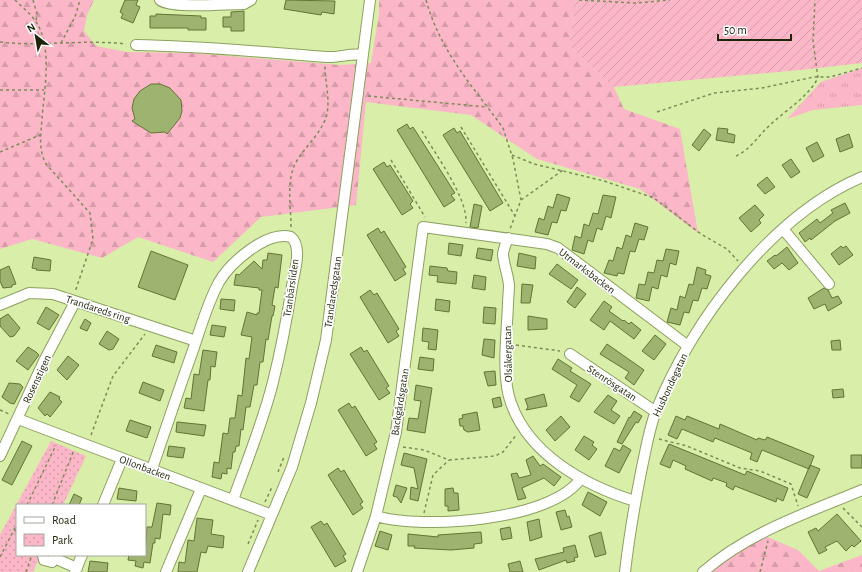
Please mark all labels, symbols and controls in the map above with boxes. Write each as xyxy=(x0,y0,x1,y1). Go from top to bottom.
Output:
north arrow xyxy=(16,16,56,56)
scale bar xyxy=(718,16,791,42)
text: N xyxy=(25,21,37,35)
text: 50 m xyxy=(724,24,747,36)
street label: Utmarksbacken xyxy=(557,246,617,296)
street label: Trandaredsgatan xyxy=(323,255,343,329)
street label: Tranbärsliden xyxy=(281,258,301,318)
street label: Trandareds ring xyxy=(64,293,132,325)
street label: Olsåkergatan xyxy=(502,326,514,382)
street label: Husbondegatan xyxy=(650,351,690,419)
street label: Rosenstigen xyxy=(21,353,53,405)
street label: Stenrösgatan xyxy=(585,363,639,403)
street label: Backgårdsgatan xyxy=(389,368,411,436)
street label: Ollonbacken xyxy=(118,454,172,482)
legend xyxy=(16,504,146,556)
text: Road xyxy=(52,514,76,526)
text: Park xyxy=(52,534,73,546)

